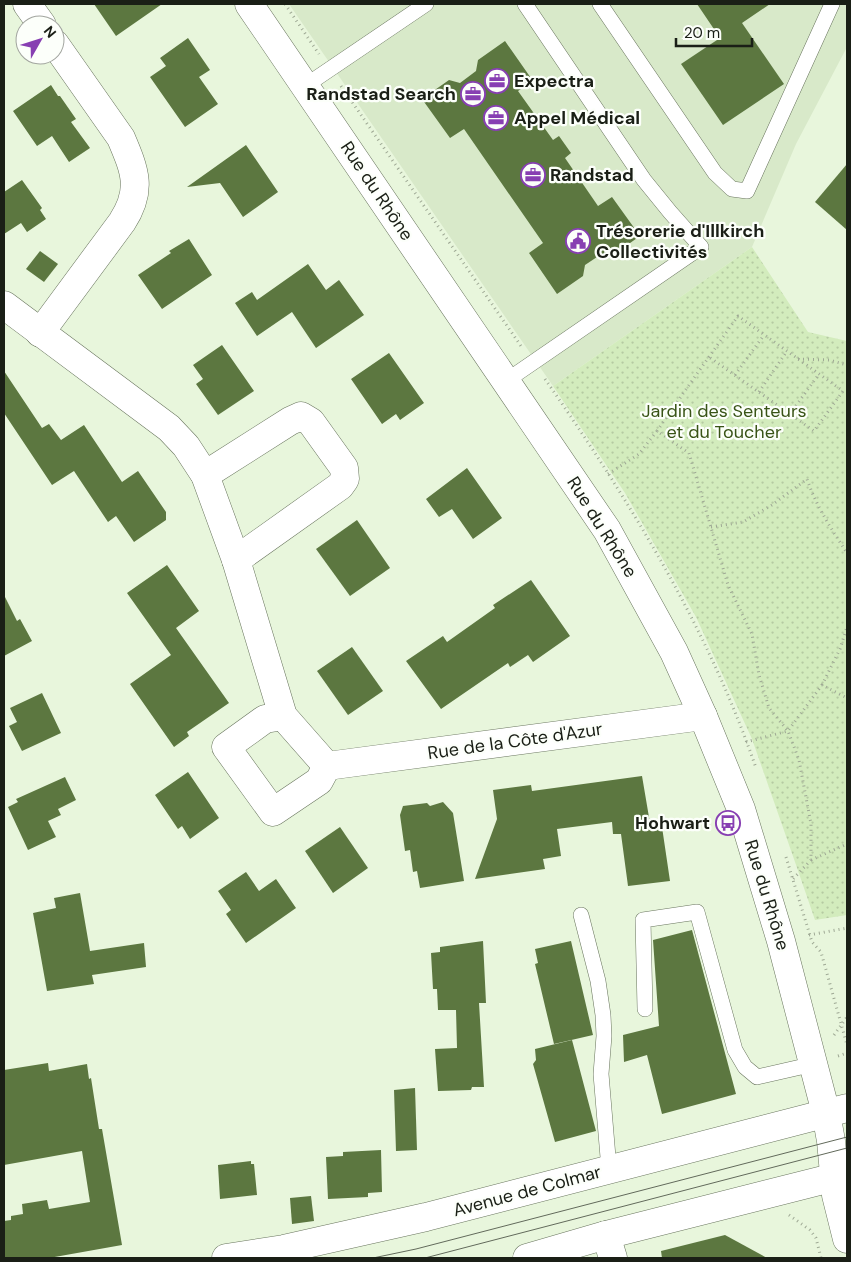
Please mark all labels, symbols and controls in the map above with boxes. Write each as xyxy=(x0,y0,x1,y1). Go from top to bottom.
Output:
north arrow xyxy=(15,15,65,65)
scale bar xyxy=(676,15,752,47)
text: N xyxy=(40,22,60,41)
text: 20 m xyxy=(684,23,720,43)
office icon: Expectra xyxy=(484,68,510,94)
place label: Expectra xyxy=(514,69,594,93)
office icon: Randstad Search xyxy=(460,81,486,107)
place label: Randstad Search xyxy=(306,82,456,106)
office icon: Appel Médical xyxy=(483,105,509,131)
place label: Appel Médical xyxy=(514,106,640,130)
street label: Rue du Rhône xyxy=(335,137,419,245)
office icon: Randstad xyxy=(520,162,546,188)
place label: Randstad xyxy=(550,163,634,187)
place label: Trésorerie d'Illkirch Collectivités xyxy=(596,219,764,264)
public building icon: Trésorerie d'Illkirch Collectivités xyxy=(565,228,591,254)
park label: Jardin des Senteurs et du Toucher xyxy=(641,399,807,444)
street label: Rue du Rhône xyxy=(561,472,643,582)
street label: Rue de la Côte d'Azur xyxy=(426,717,604,765)
bus stop icon: Hohwart xyxy=(715,810,741,836)
place label: Hohwart xyxy=(635,811,710,835)
street label: Rue du Rhône xyxy=(739,837,795,953)
street label: Avenue de Colmar xyxy=(450,1160,604,1222)

